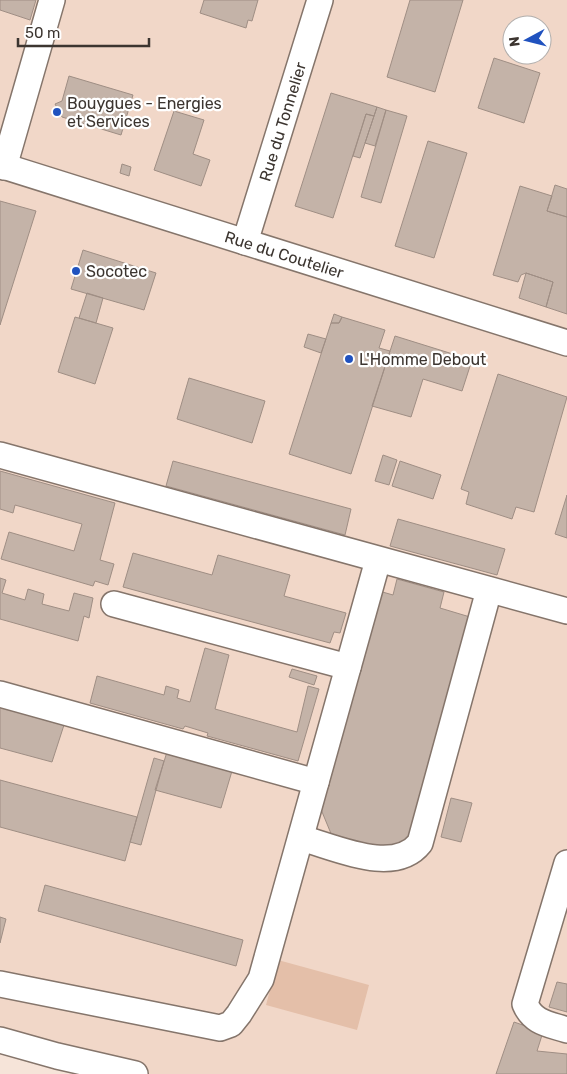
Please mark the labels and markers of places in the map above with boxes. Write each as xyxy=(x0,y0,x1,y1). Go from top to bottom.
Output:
place label: Bouygues - Energies et Services xyxy=(67,94,222,131)
marker: Bouygues - Energies et Services xyxy=(51,106,63,118)
place label: Socotec xyxy=(86,262,147,281)
marker: Socotec xyxy=(70,265,82,277)
place label: L'Homme Debout xyxy=(359,350,486,369)
marker: L'Homme Debout xyxy=(343,353,355,365)

